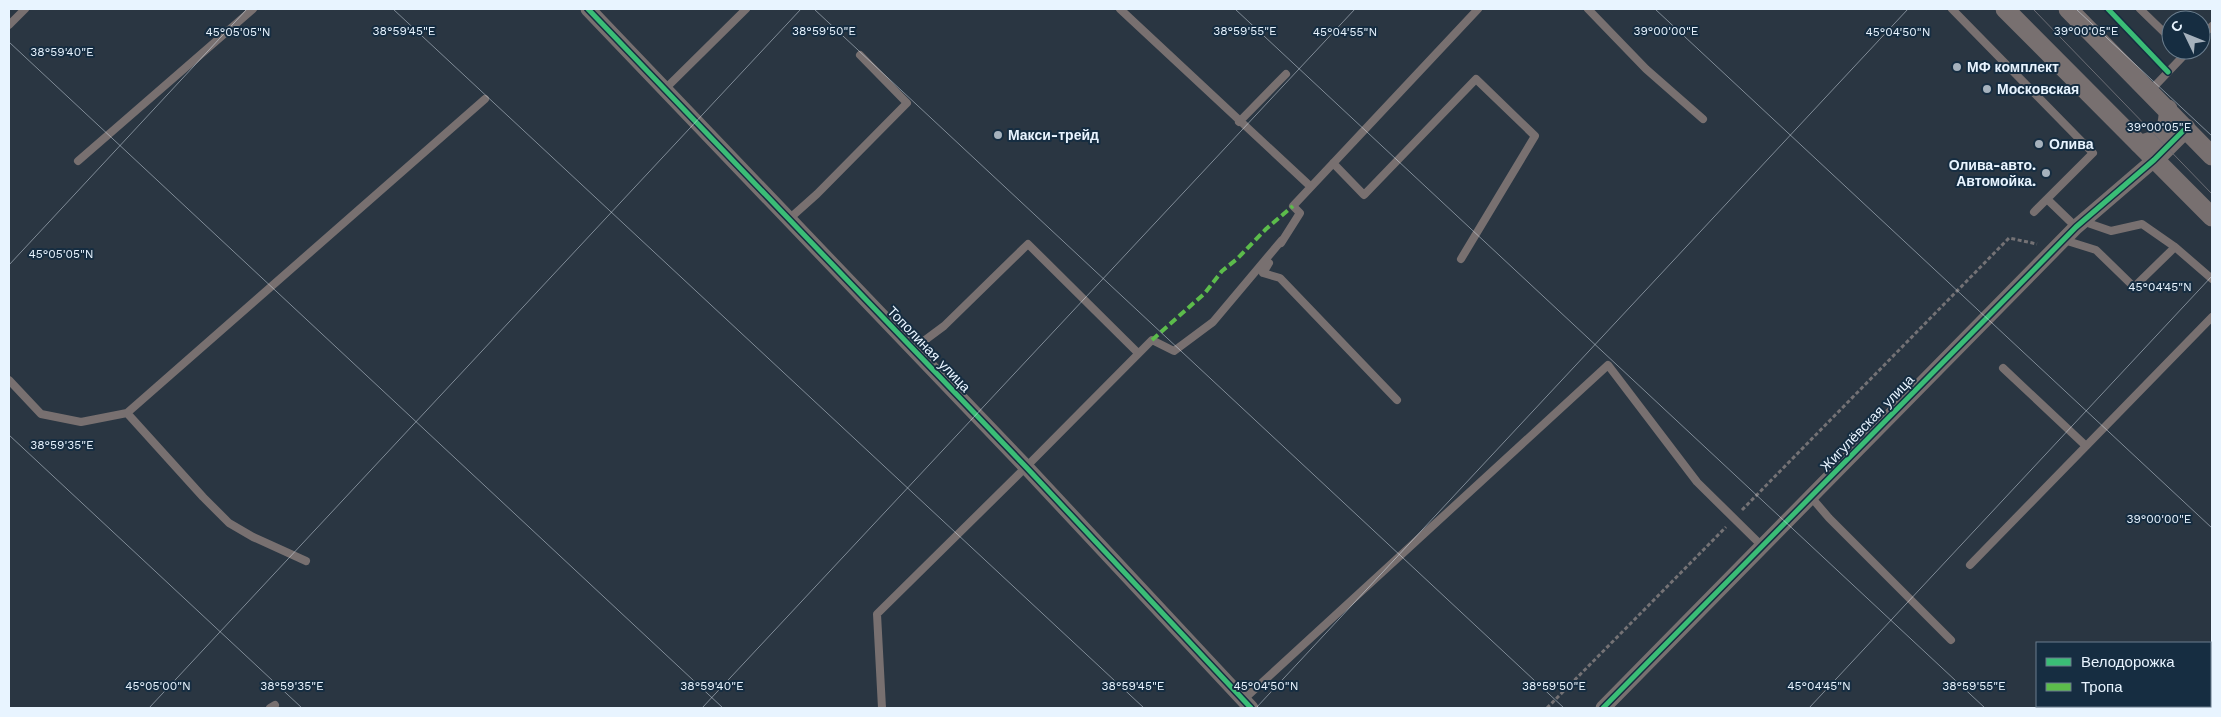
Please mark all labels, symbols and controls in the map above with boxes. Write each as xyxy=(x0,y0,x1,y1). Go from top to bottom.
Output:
north arrow xyxy=(2161,10,2211,60)
text: С xyxy=(2167,17,2186,35)
text: 38°59'45"E xyxy=(373,24,436,38)
text: 38°59'50"E xyxy=(792,24,856,38)
text: 38°59'55"E xyxy=(1213,24,1277,38)
text: 39°00'00"E xyxy=(1633,24,1699,38)
text: 39°00'05"E xyxy=(2054,24,2119,38)
text: 45°05'05"N xyxy=(205,25,271,39)
text: 45°04'55"N xyxy=(1313,25,1377,39)
text: 45°04'50"N xyxy=(1866,25,1930,39)
text: 38°59'40"E xyxy=(30,45,94,59)
place label: МФ комплект xyxy=(1967,59,2059,75)
marker: МФ комплект xyxy=(1951,61,1963,73)
place label: Московская xyxy=(1997,81,2079,97)
marker: Московская xyxy=(1981,83,1993,95)
text: 39°00'05"E xyxy=(2127,120,2192,134)
place label: Макси-трейд xyxy=(1008,127,1099,143)
marker: Макси-трейд xyxy=(992,129,1004,141)
place label: Олива xyxy=(2049,136,2094,152)
marker: Олива xyxy=(2033,138,2045,150)
place label: Олива-авто. Автомойка. xyxy=(1949,157,2036,189)
marker: Олива-авто. Автомойка. xyxy=(2040,167,2052,179)
text: 45°05'05"N xyxy=(28,247,94,261)
text: 45°04'45"N xyxy=(2128,280,2192,294)
street label: Тополиная улица xyxy=(884,303,974,395)
street label: Жигулёвская улица xyxy=(1817,371,1917,475)
text: 38°59'35"E xyxy=(30,438,94,452)
text: 39°00'00"E xyxy=(2126,512,2192,526)
legend xyxy=(2036,642,2211,707)
text: Велодорожка xyxy=(2081,653,2175,671)
text: Тропа xyxy=(2081,678,2123,696)
text: 45°05'00"N xyxy=(125,679,191,693)
text: 38°59'35"E xyxy=(260,679,324,693)
text: 38°59'40"E xyxy=(680,679,744,693)
text: 38°59'45"E xyxy=(1102,679,1165,693)
text: 45°04'50"N xyxy=(1234,679,1298,693)
text: 38°59'50"E xyxy=(1522,679,1586,693)
text: 45°04'45"N xyxy=(1787,679,1851,693)
text: 38°59'55"E xyxy=(1942,679,2006,693)

